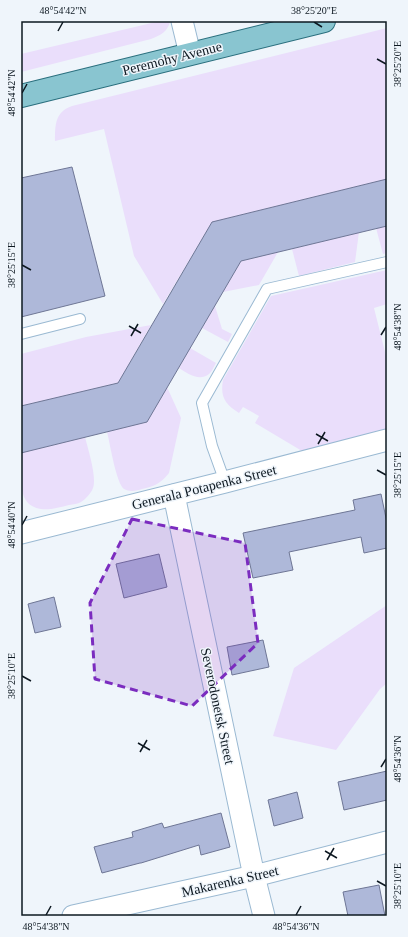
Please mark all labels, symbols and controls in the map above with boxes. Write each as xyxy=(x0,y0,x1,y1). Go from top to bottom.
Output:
text: 48°54'42"N xyxy=(39,5,87,16)
text: 38°25'20"E xyxy=(291,5,337,16)
street label: Peremohy Avenue xyxy=(121,39,223,78)
text: 38°25'20"E xyxy=(392,41,403,87)
text: 48°54'42"N xyxy=(6,69,17,117)
text: 38°25'15"E xyxy=(6,242,17,288)
text: 48°54'38"N xyxy=(392,303,403,351)
text: 38°25'15"E xyxy=(392,452,403,498)
street label: Generala Potapenka Street xyxy=(130,462,278,513)
text: 48°54'40"N xyxy=(6,501,17,549)
street label: Severodonetsk Street xyxy=(198,647,237,766)
text: 38°25'10"E xyxy=(6,653,17,699)
text: 48°54'36"N xyxy=(392,735,403,783)
street label: Makarenka Street xyxy=(180,863,280,900)
text: 38°25'10"E xyxy=(392,863,403,909)
text: 48°54'38"N xyxy=(22,921,70,932)
text: 48°54'36"N xyxy=(272,921,320,932)

